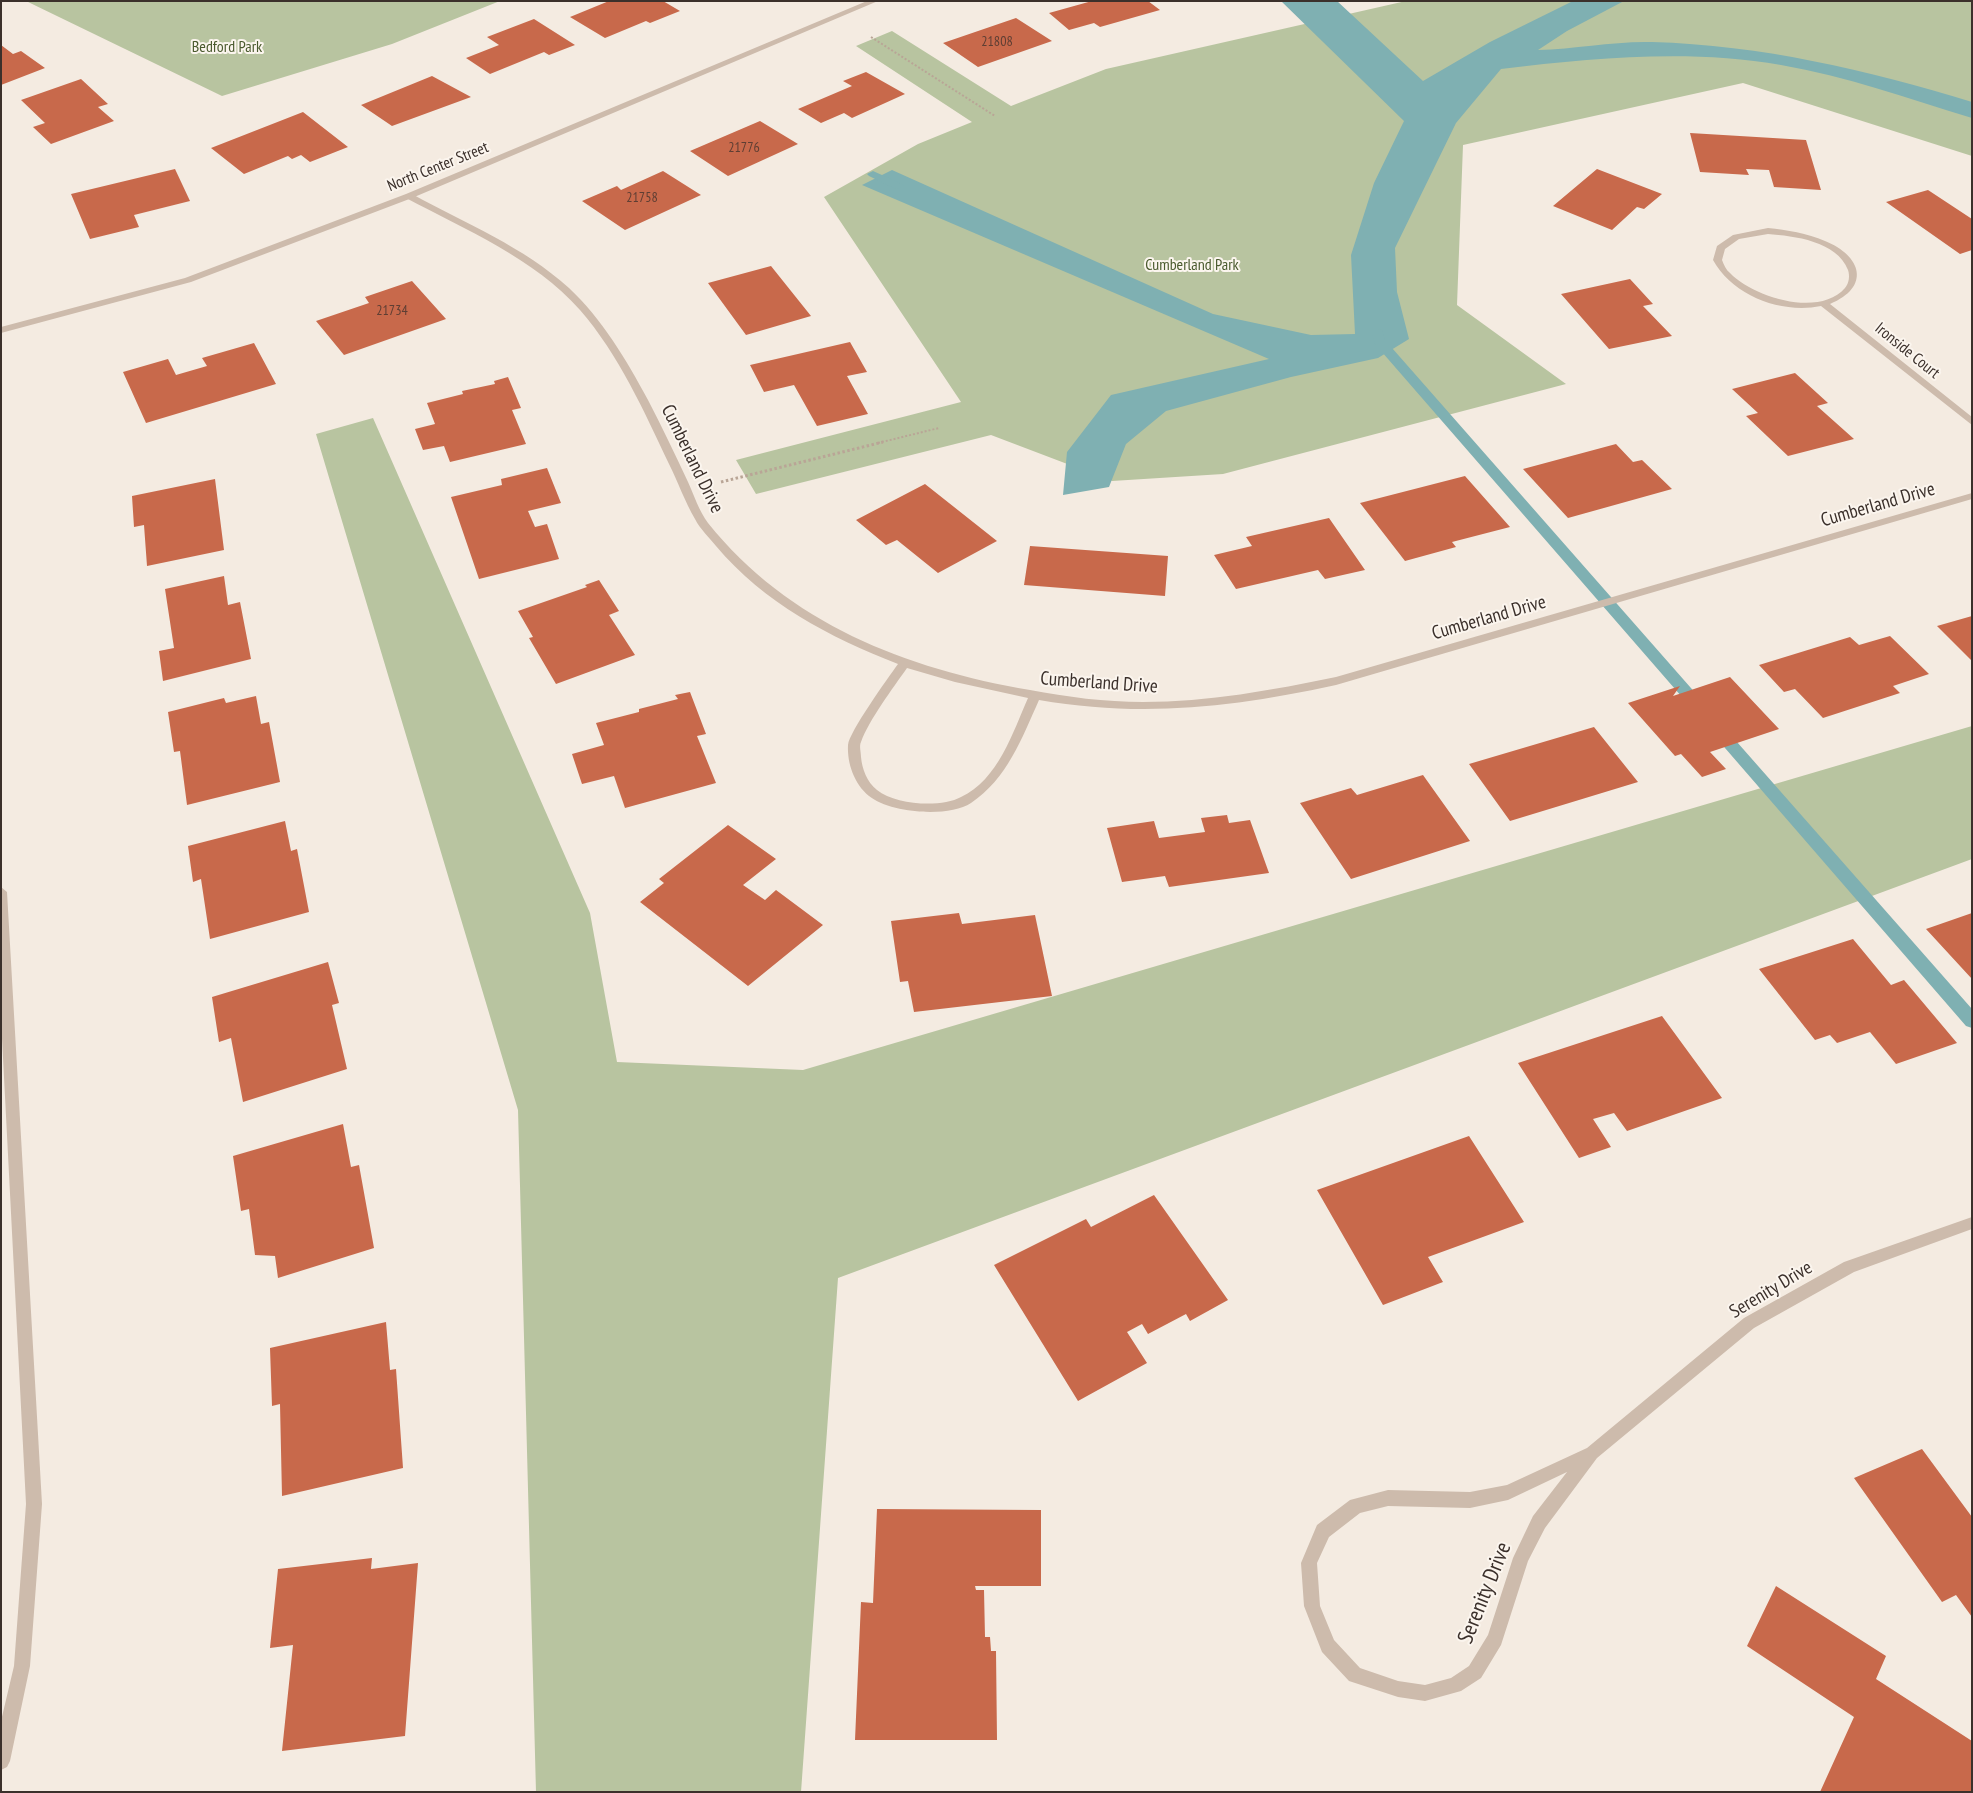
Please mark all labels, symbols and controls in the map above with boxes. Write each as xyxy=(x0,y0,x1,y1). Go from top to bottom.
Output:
house number: 21808 xyxy=(981,34,1013,50)
park label: Bedford Park xyxy=(192,37,262,57)
street label: North Center Street xyxy=(385,138,491,196)
house number: 21776 xyxy=(728,140,760,156)
house number: 21758 xyxy=(626,190,658,206)
park label: Cumberland Park xyxy=(1145,255,1239,275)
house number: 21734 xyxy=(376,303,408,319)
street label: Ironside Court xyxy=(1871,319,1943,383)
street label: Cumberland Drive xyxy=(656,401,728,517)
street label: Cumberland Drive xyxy=(1818,478,1938,532)
street label: Cumberland Drive xyxy=(1429,591,1549,645)
street label: Cumberland Drive xyxy=(1040,668,1158,698)
street label: Serenity Drive xyxy=(1726,1256,1816,1324)
street label: Serenity Drive xyxy=(1453,1539,1517,1647)

